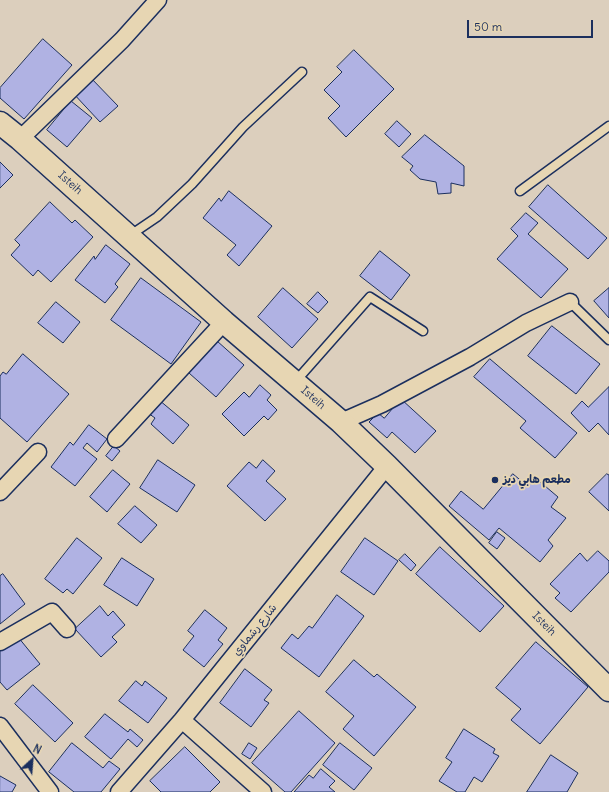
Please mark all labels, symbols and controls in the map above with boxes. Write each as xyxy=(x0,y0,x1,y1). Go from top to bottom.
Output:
scale bar xyxy=(469,12,595,38)
text: 50 m xyxy=(474,19,502,34)
street label: Isteih xyxy=(55,169,85,197)
street label: Isteih xyxy=(298,384,328,412)
place label: مطعم هابي ديز xyxy=(503,473,571,487)
marker: مطعم هابي ديز xyxy=(490,475,500,485)
street label: شارع رشماوي xyxy=(230,602,280,658)
street label: Isteih xyxy=(529,609,559,639)
north arrow xyxy=(12,740,52,780)
text: N xyxy=(31,741,44,757)

